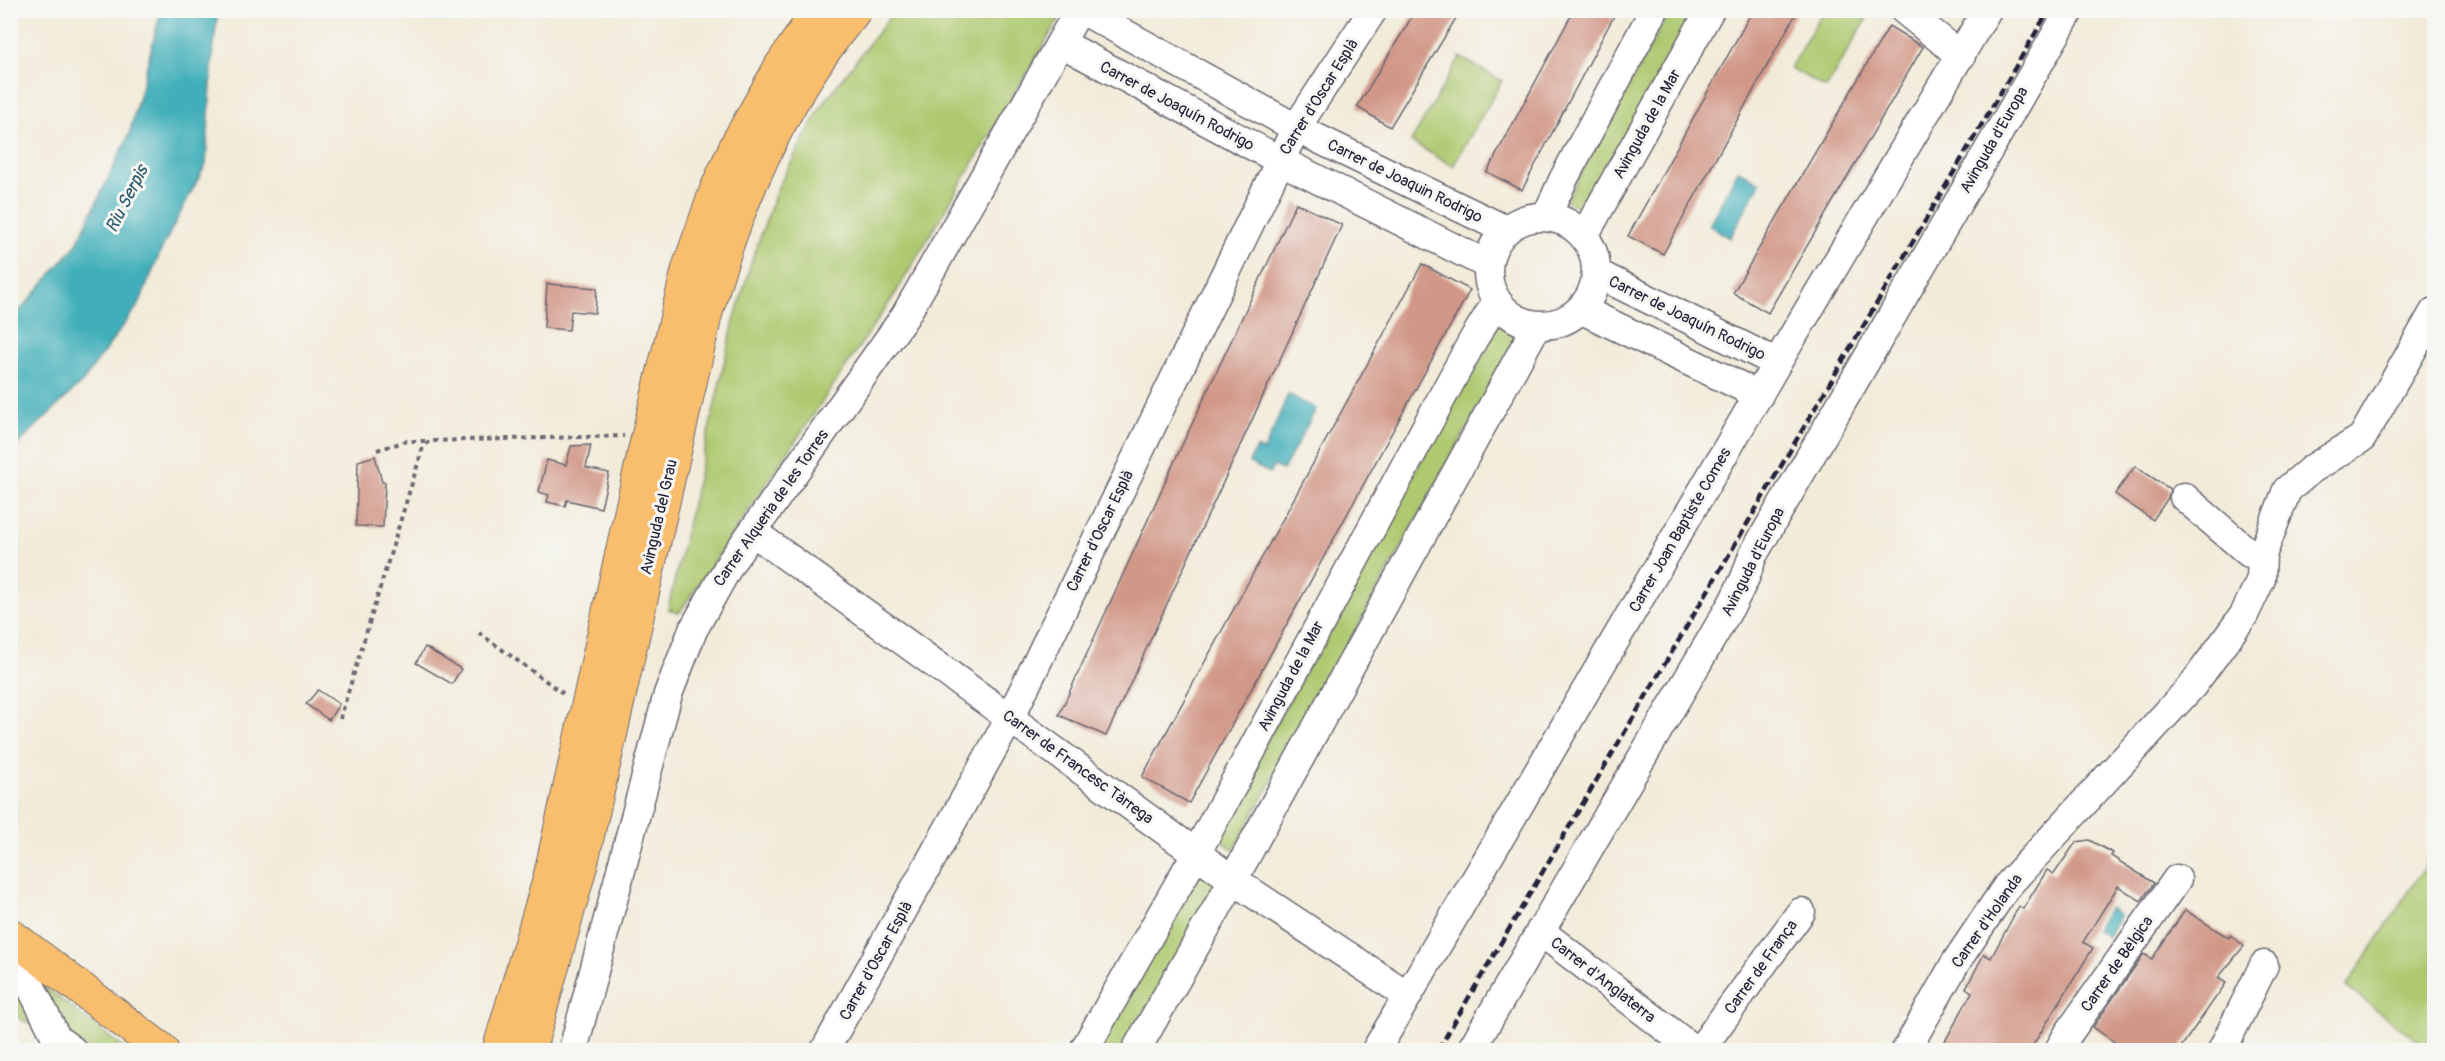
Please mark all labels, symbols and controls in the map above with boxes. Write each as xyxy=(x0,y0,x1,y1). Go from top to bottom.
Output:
street label: Carrer d'Oscar Esplà xyxy=(1275,35,1363,159)
street label: Carrer de Joaquín Rodrigo xyxy=(1096,57,1258,155)
street label: Avinguda de la Mar xyxy=(1609,66,1685,182)
street label: Avinguda d'Europa xyxy=(1955,83,2033,197)
street label: Carrer de Joaquin Rodrigo xyxy=(1324,135,1486,227)
water label: Riu Serpis xyxy=(100,160,155,236)
street label: Carrer de Joaquín Rodrigo xyxy=(1605,271,1769,365)
street label: Carrer Alqueria de les Torres xyxy=(709,426,833,590)
street label: Carrer Joan Baptiste Comes xyxy=(1625,444,1735,616)
street label: Avinguda del Grau xyxy=(636,457,682,577)
street label: Carrer d'Oscar Esplà xyxy=(1062,467,1138,595)
street label: Avinguda d'Europa xyxy=(1717,504,1789,620)
street label: Avinguda de la Mar xyxy=(1254,617,1329,735)
street label: Carrer de Francesc Tàrrega xyxy=(999,706,1157,828)
street label: Carrer d'Holanda xyxy=(1947,870,2027,972)
street label: Carrer d'Oscar Esplà xyxy=(835,898,917,1024)
street label: Carrer de Bèlgica xyxy=(2076,912,2158,1016)
street label: Carrer de França xyxy=(1720,916,1802,1018)
street label: Carrer d'Anglaterra xyxy=(1546,933,1660,1027)

